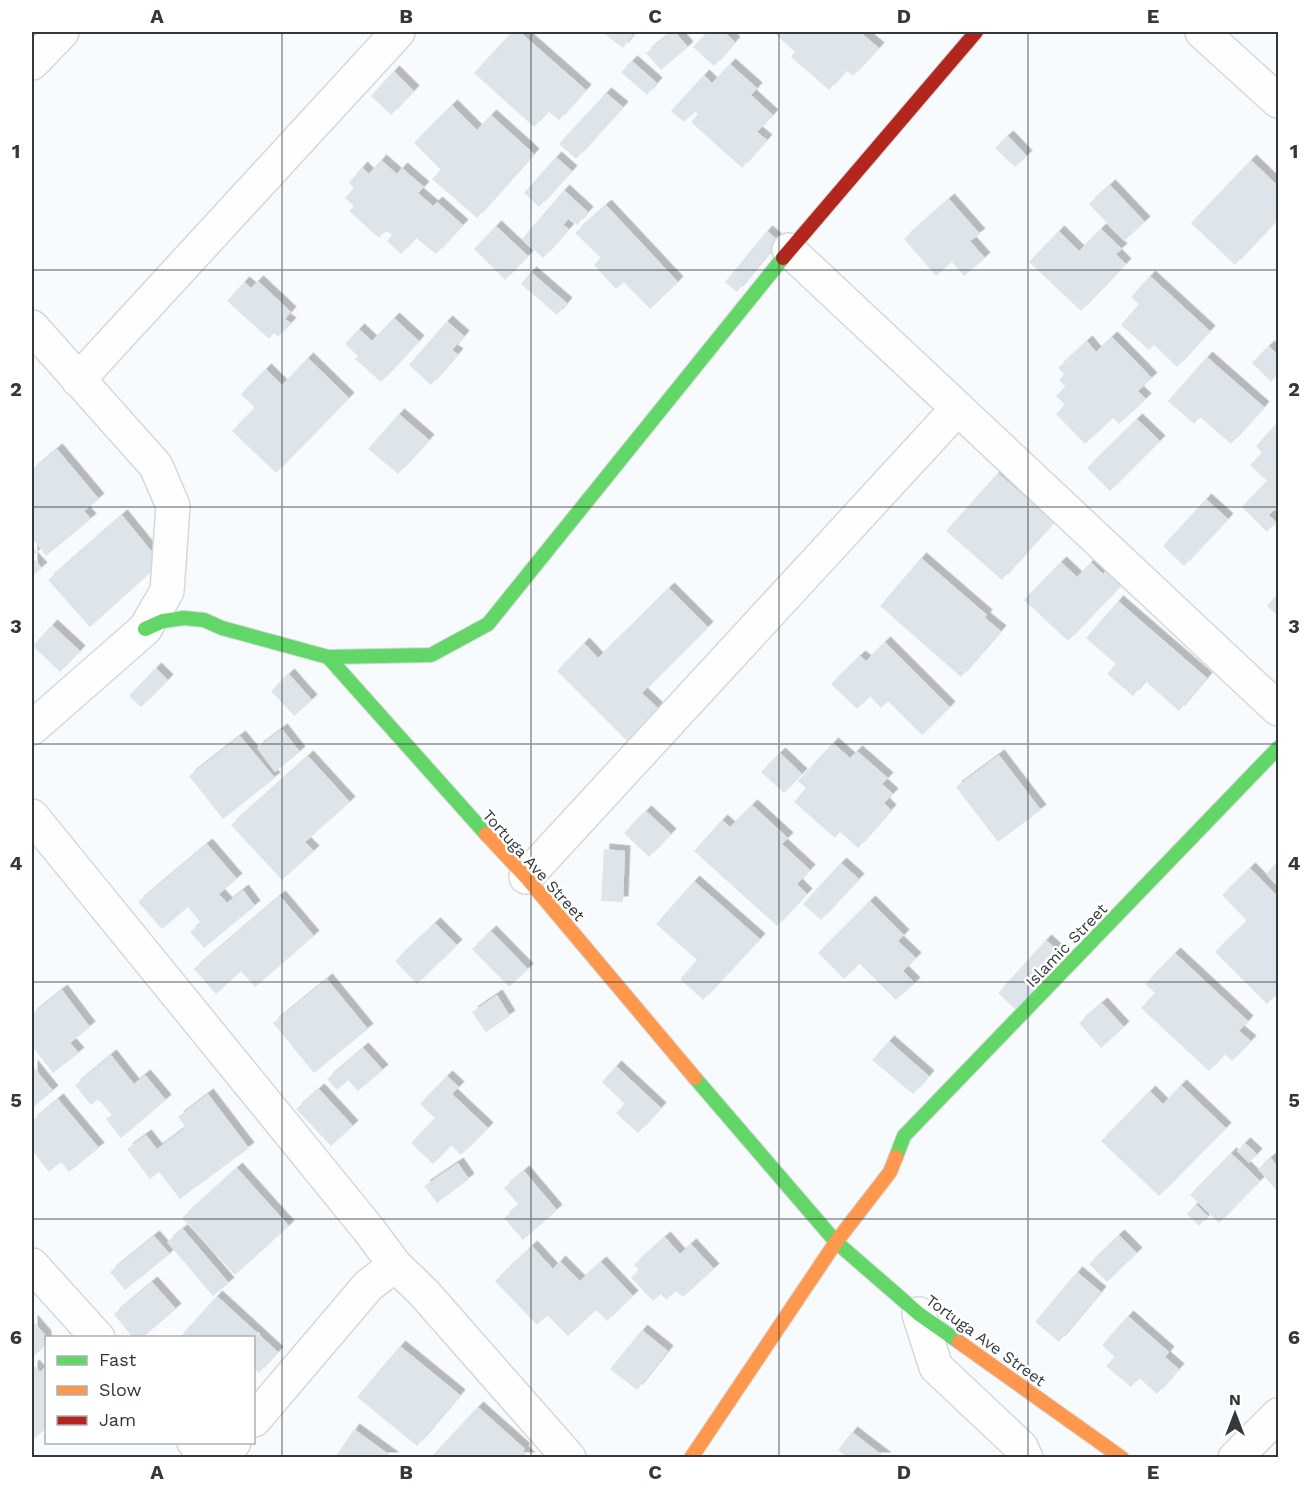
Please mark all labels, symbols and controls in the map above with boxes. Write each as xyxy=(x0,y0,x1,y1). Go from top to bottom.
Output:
text: A xyxy=(150,4,164,28)
text: B xyxy=(399,4,413,28)
text: C xyxy=(648,4,662,28)
text: D xyxy=(897,4,911,28)
text: E xyxy=(1147,4,1159,28)
text: 1 xyxy=(12,139,20,163)
text: 1 xyxy=(1290,139,1298,163)
text: 2 xyxy=(10,377,22,401)
text: 2 xyxy=(1288,377,1300,401)
text: 3 xyxy=(10,614,22,638)
text: 3 xyxy=(1288,614,1300,638)
street label: Tortuga Ave Street xyxy=(479,806,589,925)
text: 4 xyxy=(10,851,23,875)
text: 4 xyxy=(1288,851,1301,875)
street label: Islamic Street xyxy=(1022,899,1111,991)
text: 5 xyxy=(10,1088,22,1112)
text: 5 xyxy=(1288,1088,1300,1112)
street label: Tortuga Ave Street xyxy=(922,1291,1050,1390)
text: 6 xyxy=(10,1325,22,1349)
text: 6 xyxy=(1288,1325,1300,1349)
legend xyxy=(45,1336,255,1444)
text: Fast xyxy=(99,1349,137,1370)
text: Slow xyxy=(99,1379,142,1400)
north arrow xyxy=(1205,1384,1265,1444)
text: N xyxy=(1229,1390,1241,1409)
text: Jam xyxy=(99,1409,136,1430)
text: A xyxy=(150,1460,164,1484)
text: B xyxy=(399,1460,413,1484)
text: C xyxy=(648,1460,662,1484)
text: D xyxy=(897,1460,911,1484)
text: E xyxy=(1147,1460,1159,1484)

